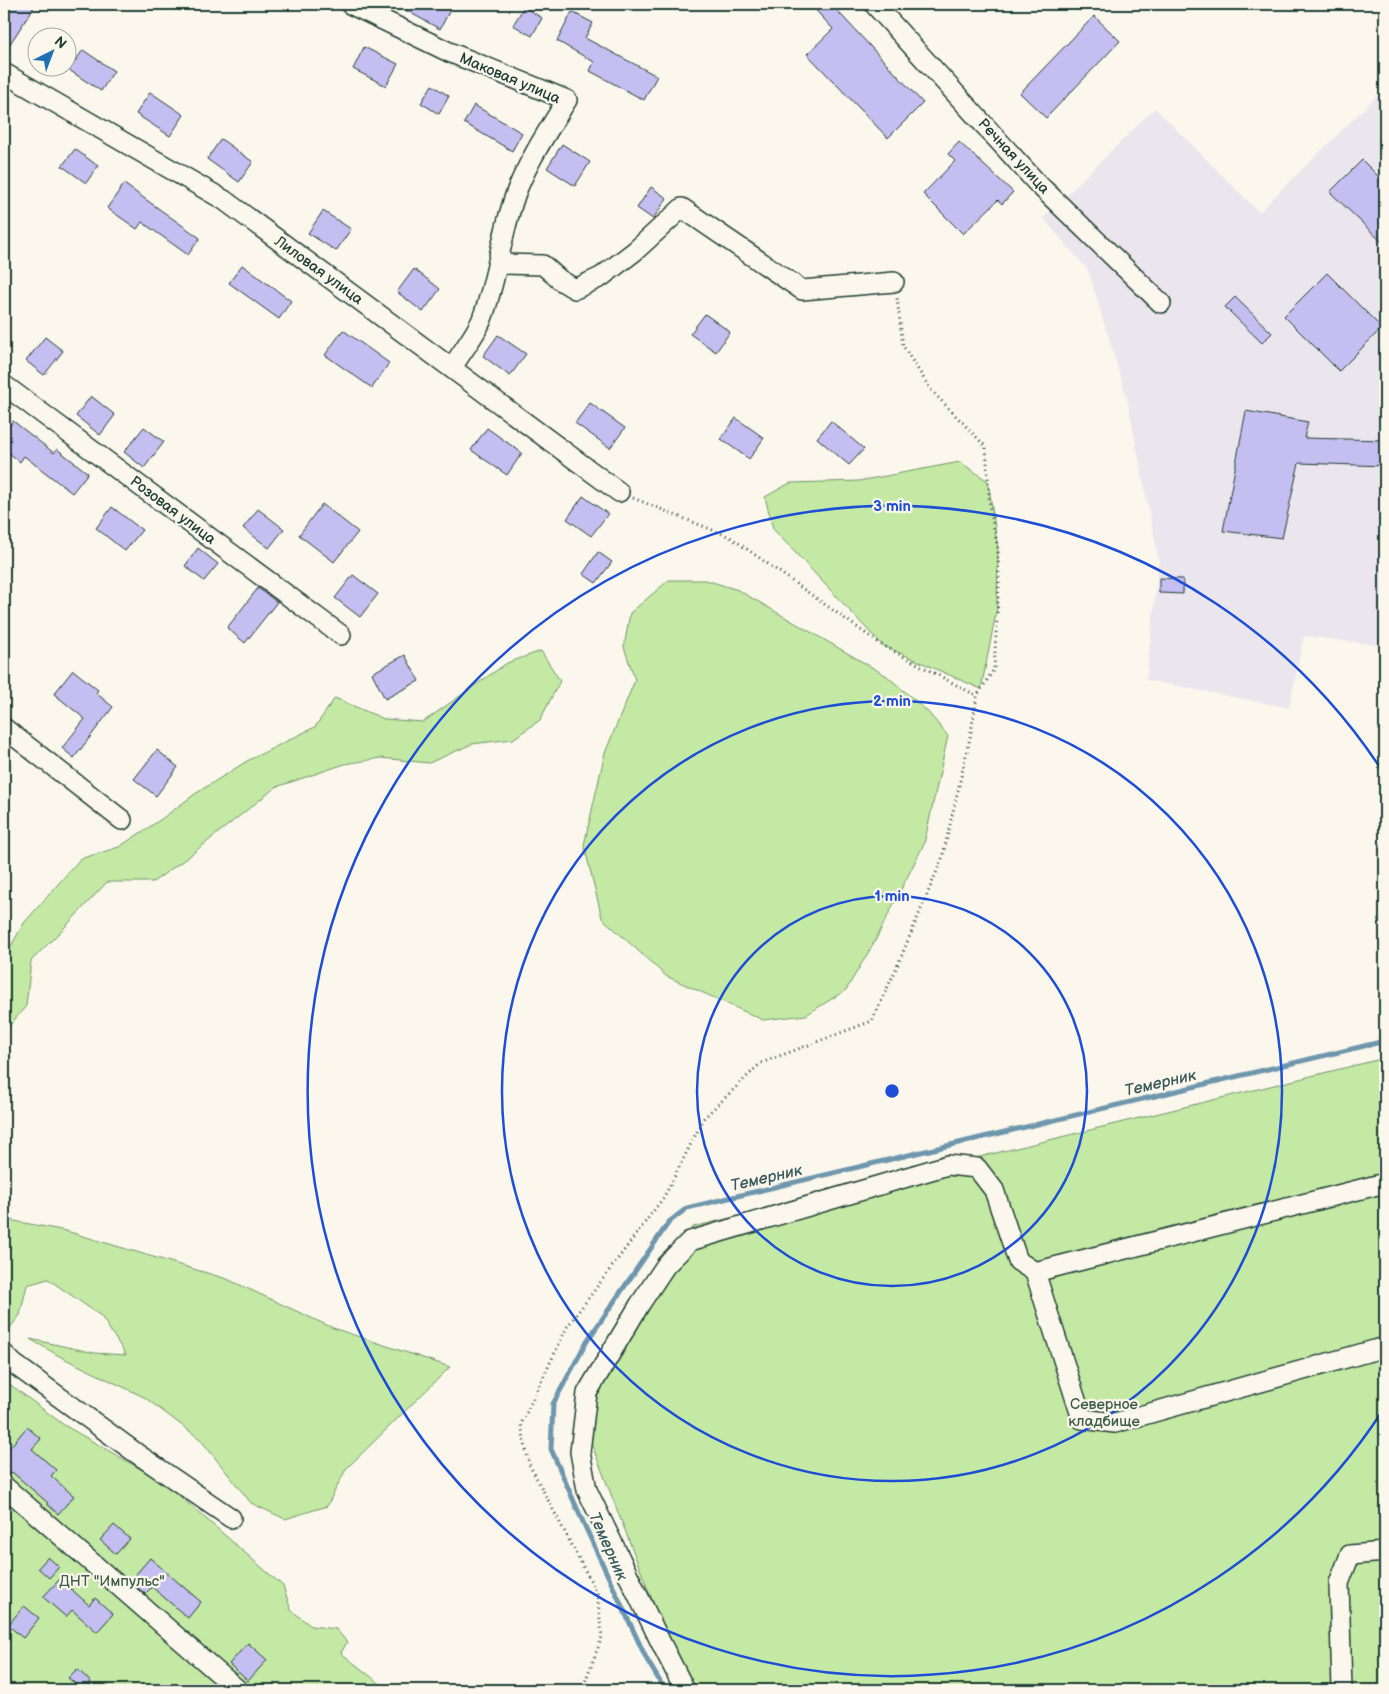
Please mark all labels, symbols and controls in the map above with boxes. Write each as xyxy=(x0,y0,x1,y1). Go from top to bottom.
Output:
north arrow xyxy=(28,28,78,78)
text: N xyxy=(51,33,70,53)
street label: Маковая улица xyxy=(457,49,563,108)
street label: Речная улица xyxy=(974,114,1054,198)
street label: Лиловая улица xyxy=(270,231,367,309)
street label: Розовая улица xyxy=(126,472,220,549)
text: 3 min xyxy=(873,497,911,516)
text: 2 min xyxy=(873,692,911,711)
text: 1 min xyxy=(874,887,910,906)
water label: Темерник xyxy=(1123,1066,1199,1101)
centre of rings xyxy=(883,1082,901,1100)
water label: Темерник xyxy=(729,1161,805,1196)
park label: Северное кладбище xyxy=(1068,1395,1140,1431)
water label: Темерник xyxy=(584,1509,631,1584)
park label: ДНТ "Импульс" xyxy=(59,1572,165,1591)

